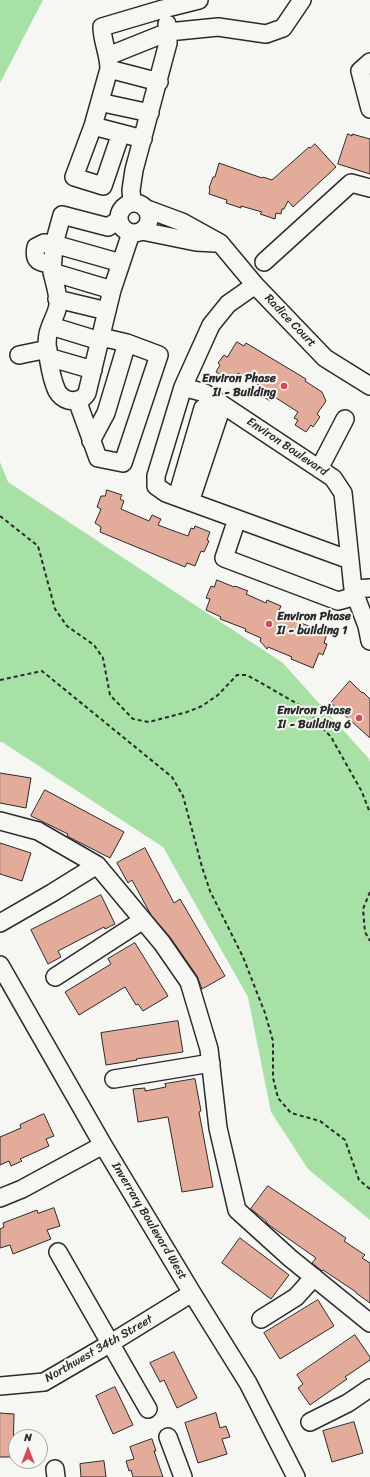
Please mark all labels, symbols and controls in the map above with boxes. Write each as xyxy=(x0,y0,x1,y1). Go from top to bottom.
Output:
street label: Radice Court xyxy=(261,292,319,350)
place label: Environ Phase II - Building xyxy=(202,372,276,400)
marker: Environ Phase II - Building xyxy=(279,381,289,391)
street label: Environ Boulevard xyxy=(244,415,330,479)
place label: Environ Phase II - building 1 xyxy=(277,610,351,638)
marker: Environ Phase II - building 1 xyxy=(264,619,274,629)
place label: Environ Phase II - Building 6 xyxy=(277,704,351,732)
marker: Environ Phase II - Building 6 xyxy=(354,713,364,723)
street label: Inverrary Boulevard West xyxy=(108,1160,190,1282)
street label: Northwest 34th Street xyxy=(42,1312,156,1386)
text: N xyxy=(24,1428,32,1447)
north arrow xyxy=(8,1429,48,1469)

